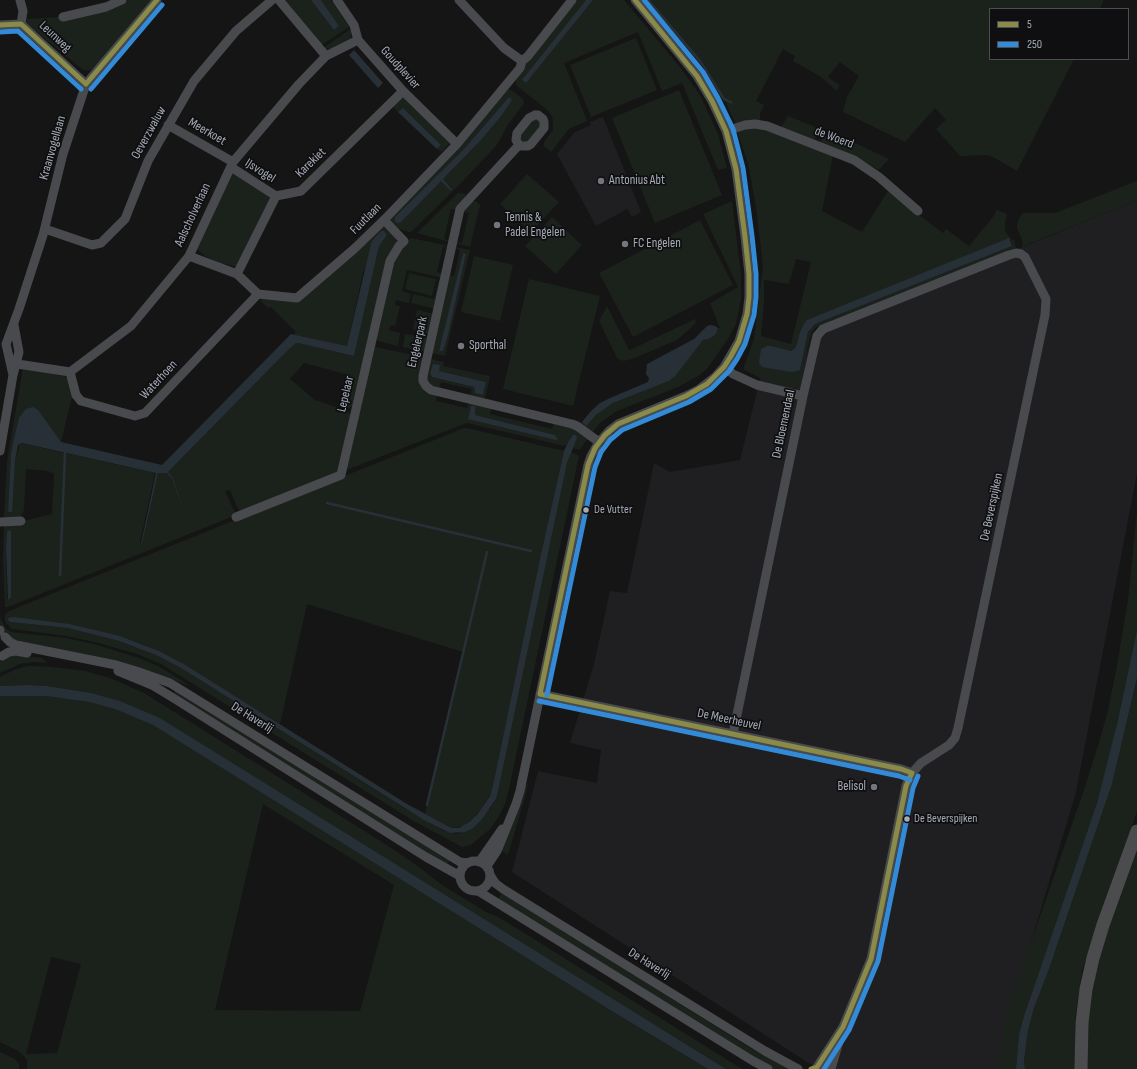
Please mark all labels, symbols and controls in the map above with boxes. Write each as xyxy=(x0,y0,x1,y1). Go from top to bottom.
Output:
legend xyxy=(989,8,1129,60)
text: 5 xyxy=(1027,17,1032,32)
street label: Leunweg xyxy=(36,18,74,56)
text: 250 xyxy=(1027,37,1042,52)
street label: Goudplevier xyxy=(377,43,423,93)
street label: Oeverzwaluw xyxy=(128,104,170,162)
street label: Kraanvogellaan xyxy=(36,114,70,182)
street label: Meerkoet xyxy=(185,115,229,149)
street label: de Woerd xyxy=(812,123,856,153)
street label: Karekiet xyxy=(293,145,329,181)
street label: IJsvogel xyxy=(242,156,278,186)
place label: Antonius Abt xyxy=(609,173,665,189)
marker: Antonius Abt xyxy=(596,176,606,186)
street label: Aalscholverlaan xyxy=(171,181,215,249)
street label: Fuutlaan xyxy=(347,200,385,238)
place label: Tennis & Padel Engelen xyxy=(505,210,565,241)
marker: Tennis & Padel Engelen xyxy=(492,220,502,230)
place label: FC Engelen xyxy=(633,236,681,252)
marker: FC Engelen xyxy=(620,239,630,249)
street label: Engelerpark xyxy=(405,315,431,369)
place label: Sporthal xyxy=(469,338,506,354)
marker: Sporthal xyxy=(456,341,466,351)
street label: Waterhoen xyxy=(137,357,181,403)
street label: Lepelaar xyxy=(334,374,358,414)
street label: De Bloemendaal xyxy=(769,388,799,460)
street label: De Beverspijken xyxy=(977,472,1007,542)
place label: De Vutter xyxy=(594,503,632,517)
marker: De Vutter xyxy=(581,505,591,515)
street label: De Haverlij xyxy=(228,699,276,737)
street label: De Meerheuvel xyxy=(696,706,762,734)
place label: Belisol xyxy=(837,779,866,795)
marker: Belisol xyxy=(869,782,879,792)
place label: De Beverspijken xyxy=(914,812,977,826)
marker: De Beverspijken xyxy=(902,814,912,824)
street label: De Haverlij xyxy=(625,945,673,983)

